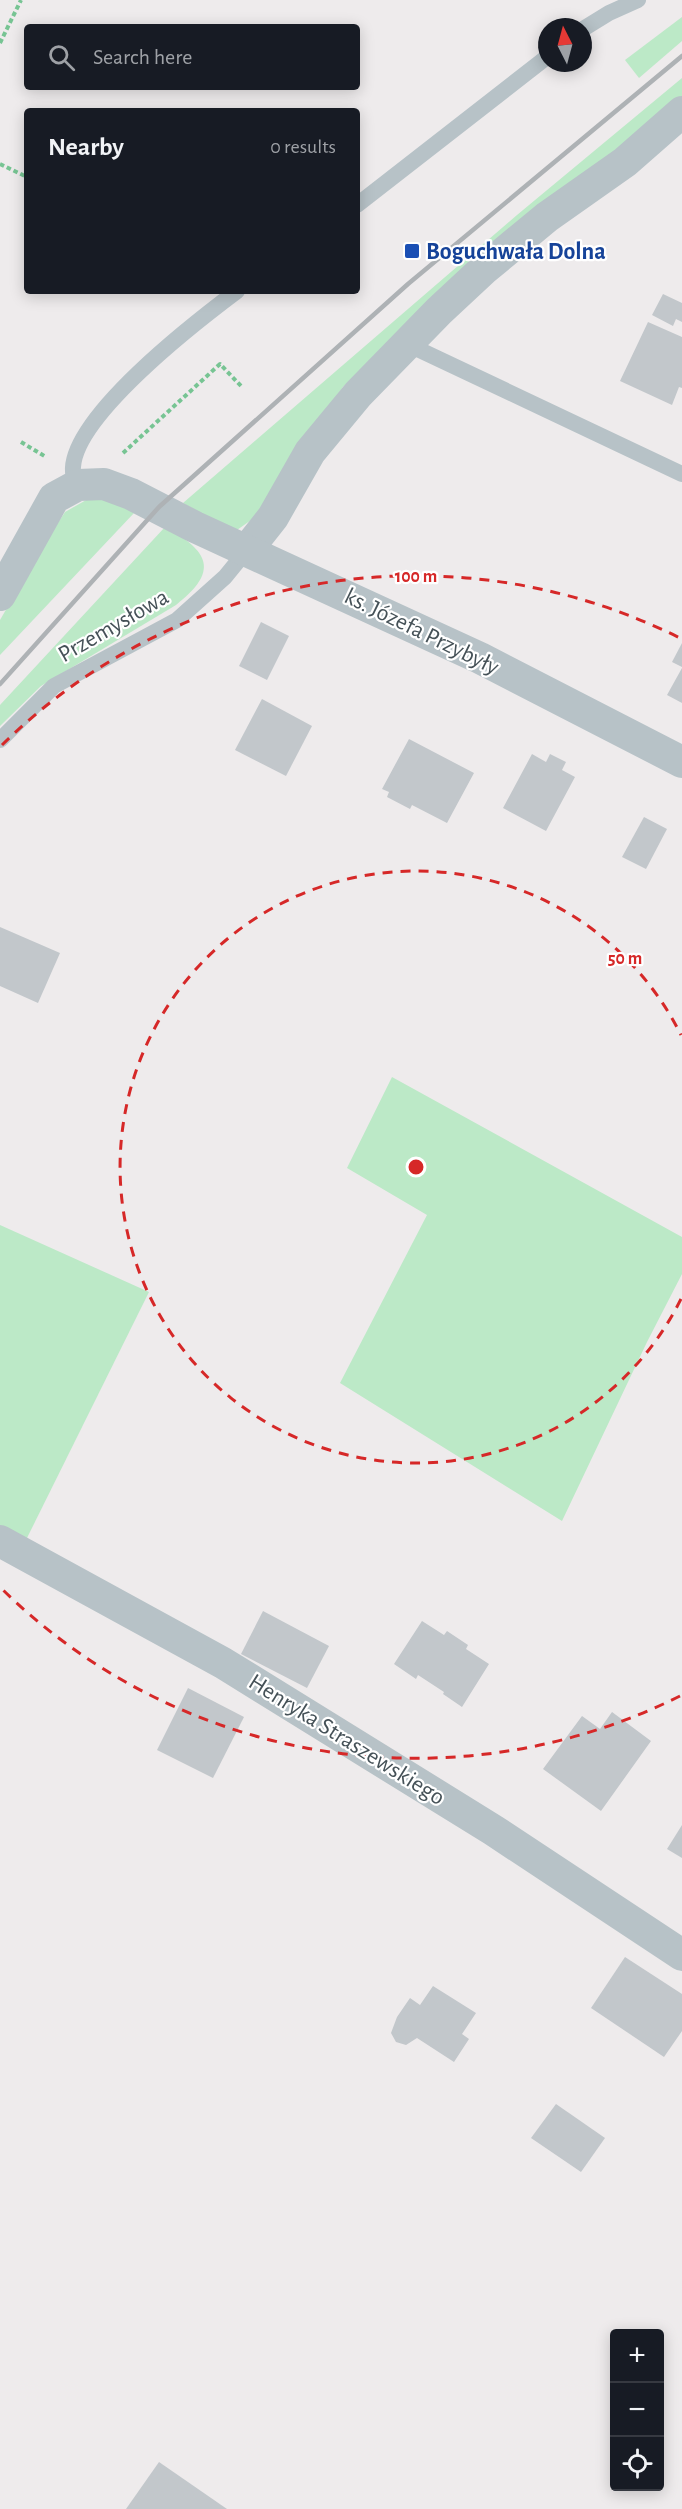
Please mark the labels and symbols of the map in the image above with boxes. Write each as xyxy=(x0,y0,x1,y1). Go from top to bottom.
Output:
north arrow xyxy=(538,18,592,72)
place label: Boguchwała Dolna xyxy=(426,240,606,264)
marker: Boguchwała Dolna xyxy=(403,242,421,260)
text: 100 m xyxy=(395,568,437,586)
street label: ks. Józefa Przybyły xyxy=(340,584,503,680)
street label: Przemysłowa xyxy=(54,585,173,667)
text: 50 m xyxy=(608,950,642,968)
centre of rings xyxy=(406,1157,426,1177)
street label: Henryka Straszewskiego xyxy=(244,1670,449,1810)

